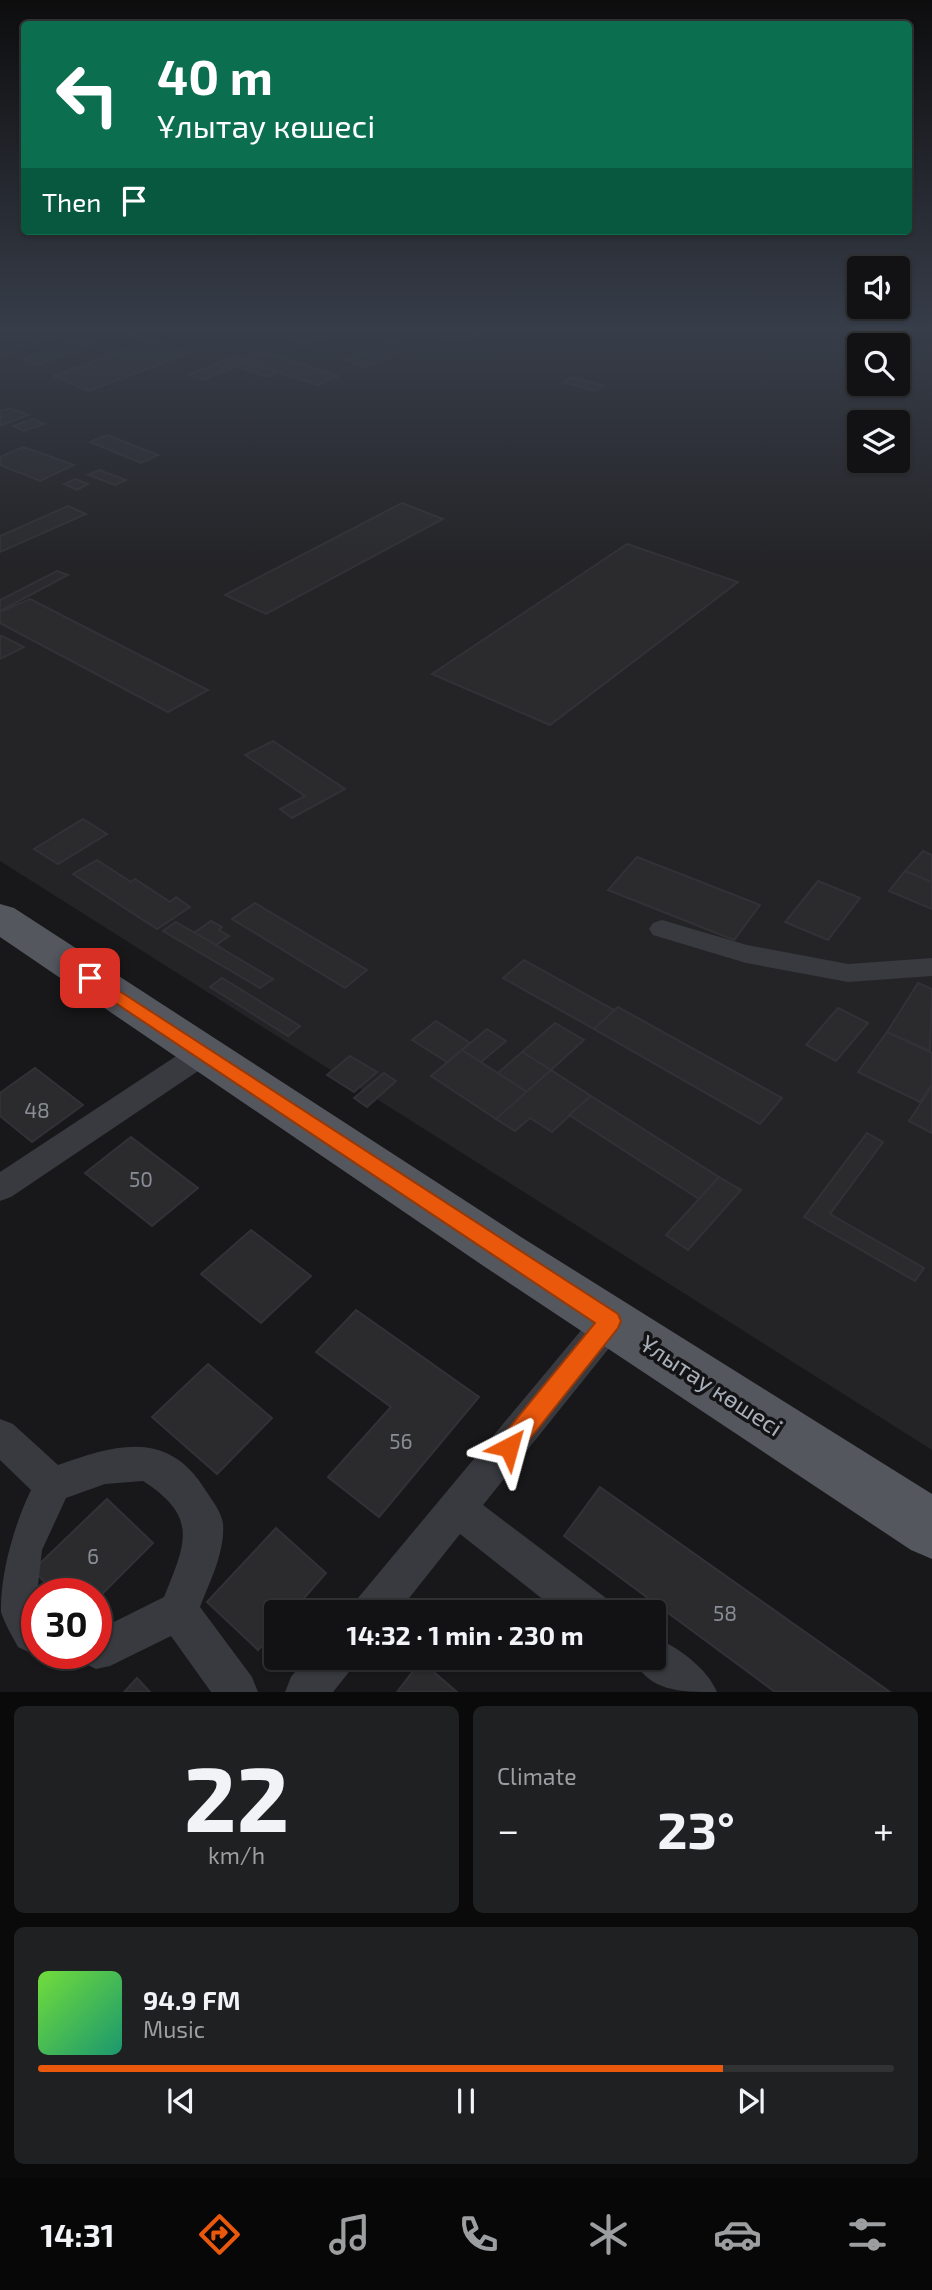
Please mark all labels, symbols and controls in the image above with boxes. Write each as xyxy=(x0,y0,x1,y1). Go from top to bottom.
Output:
text: 40 m xyxy=(157,46,273,105)
icon: left xyxy=(42,49,133,140)
text: Ұлытау көшесі xyxy=(157,106,375,144)
icon: arrive xyxy=(115,182,153,220)
text: Then xyxy=(42,186,101,217)
map controls xyxy=(847,256,910,473)
button: sound xyxy=(847,256,910,319)
button: search xyxy=(847,333,910,396)
button: layers xyxy=(847,410,910,473)
pin xyxy=(60,948,120,1008)
icon: arrive xyxy=(71,959,109,997)
house number: 48 xyxy=(24,1097,50,1122)
house number: 50 xyxy=(129,1166,153,1191)
street label: Ұлытау көшесі xyxy=(635,1328,788,1442)
position arrow xyxy=(472,1410,546,1484)
house number: 56 xyxy=(389,1428,413,1453)
house number: 6 xyxy=(87,1543,99,1568)
speed limit sign: 30 xyxy=(21,1578,112,1669)
house number: 58 xyxy=(713,1600,737,1625)
text: 14:32 · 1 min · 230 m xyxy=(346,1619,584,1650)
text: 22 xyxy=(184,1741,289,1850)
text: Climate xyxy=(497,1762,577,1790)
text: 23° xyxy=(657,1797,735,1859)
text: − xyxy=(497,1806,519,1852)
text: + xyxy=(873,1806,894,1852)
text: km/h xyxy=(208,1841,265,1869)
text: 94.9 FM xyxy=(143,1984,240,2015)
text: Music xyxy=(143,2015,205,2043)
icon: previous xyxy=(162,2082,200,2120)
icon: pause xyxy=(447,2082,485,2120)
icon: next xyxy=(732,2082,770,2120)
icon: directions xyxy=(195,2210,244,2259)
icon: music xyxy=(325,2210,374,2259)
icon: phone xyxy=(454,2210,503,2259)
icon: climate xyxy=(584,2210,633,2259)
icon: car xyxy=(713,2210,762,2259)
icon: filters xyxy=(843,2210,892,2259)
text: 14:31 xyxy=(40,2215,115,2253)

